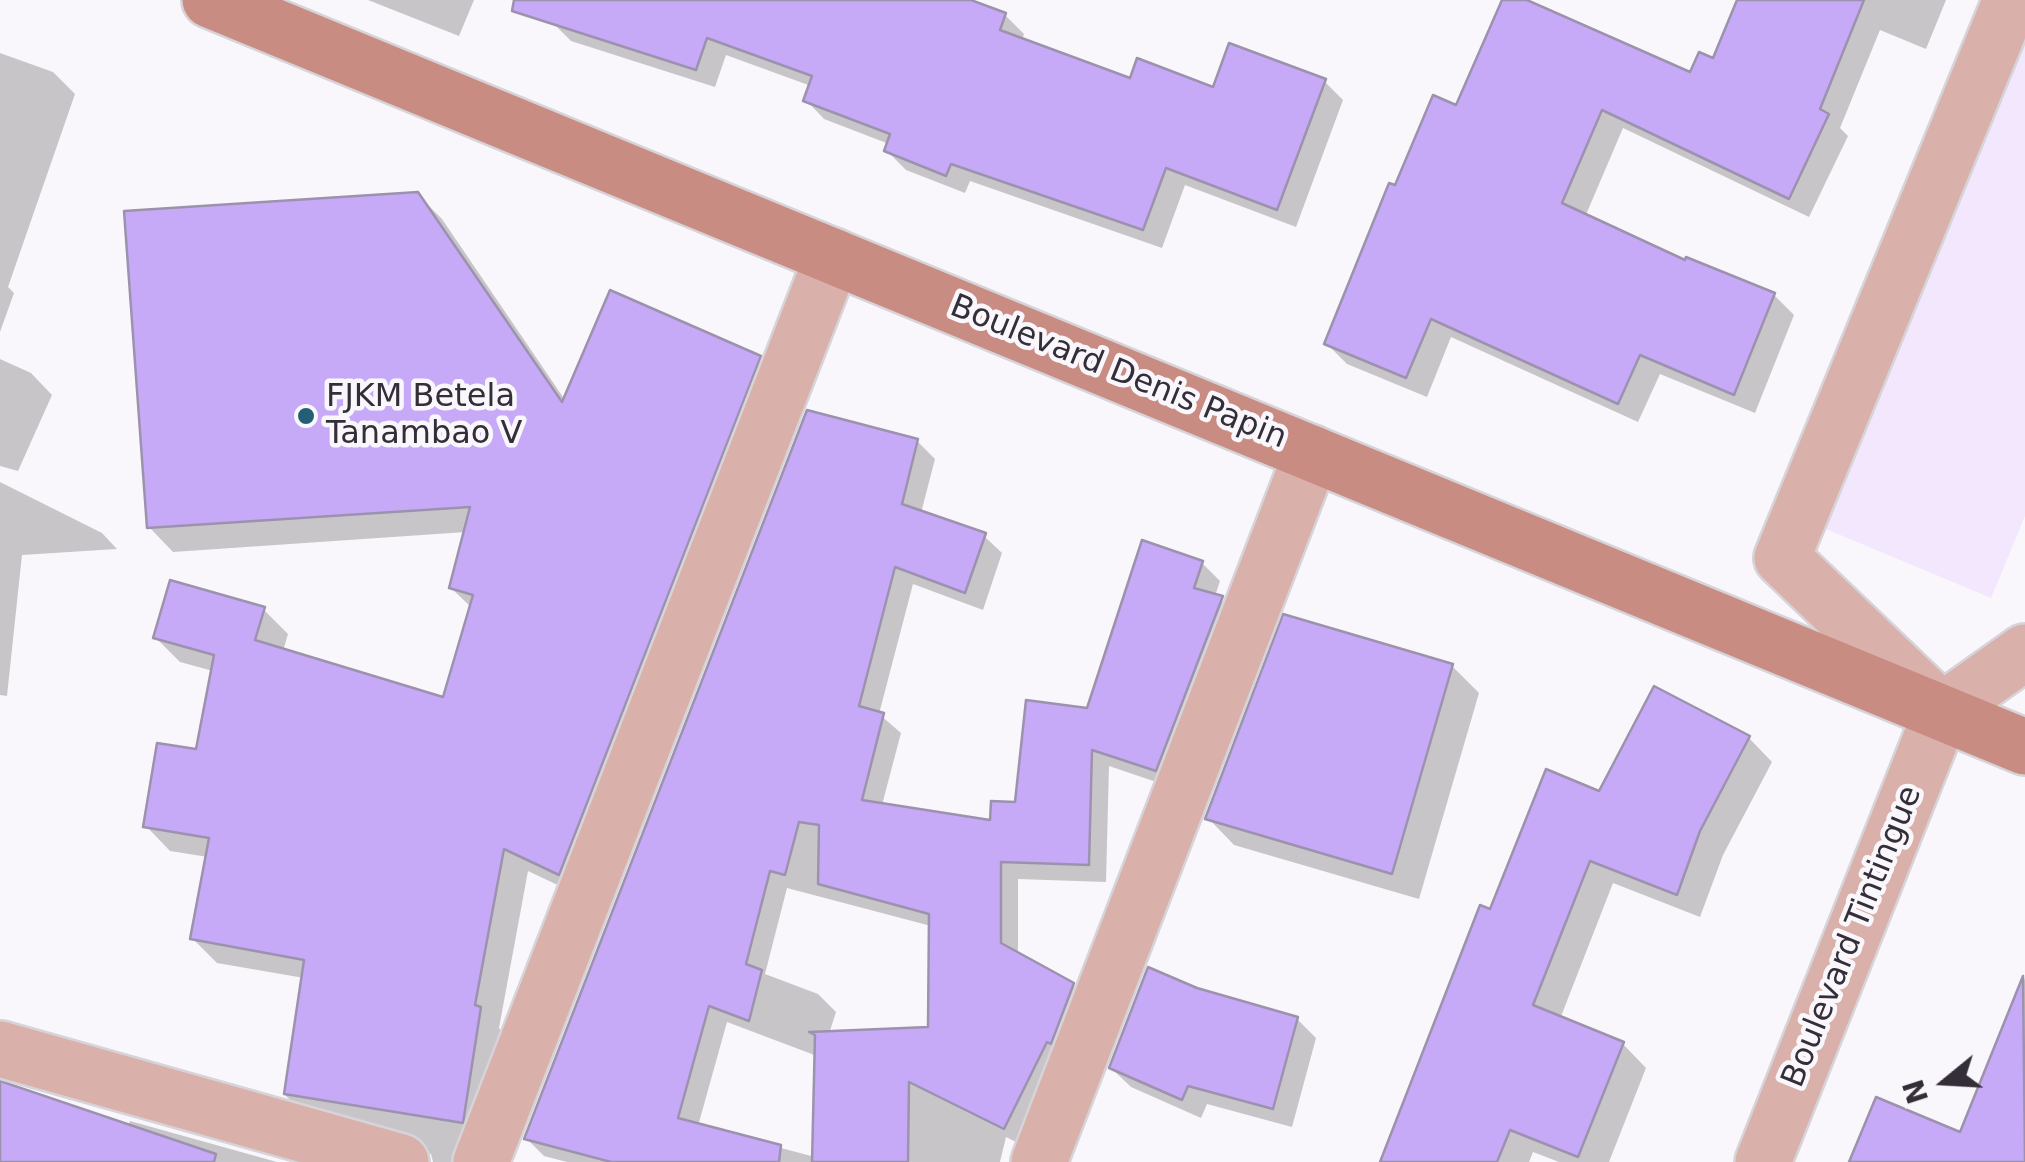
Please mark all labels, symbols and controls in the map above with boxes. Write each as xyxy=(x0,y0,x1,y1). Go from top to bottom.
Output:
street label: Boulevard Denis Papin xyxy=(944,288,1292,458)
place label: FJKM Betela Tanambao V xyxy=(326,379,522,454)
marker: FJKM Betela Tanambao V xyxy=(295,405,317,427)
street label: Boulevard Tintingue xyxy=(1775,781,1931,1093)
north arrow xyxy=(1895,1032,1995,1132)
text: N xyxy=(1897,1075,1935,1108)

